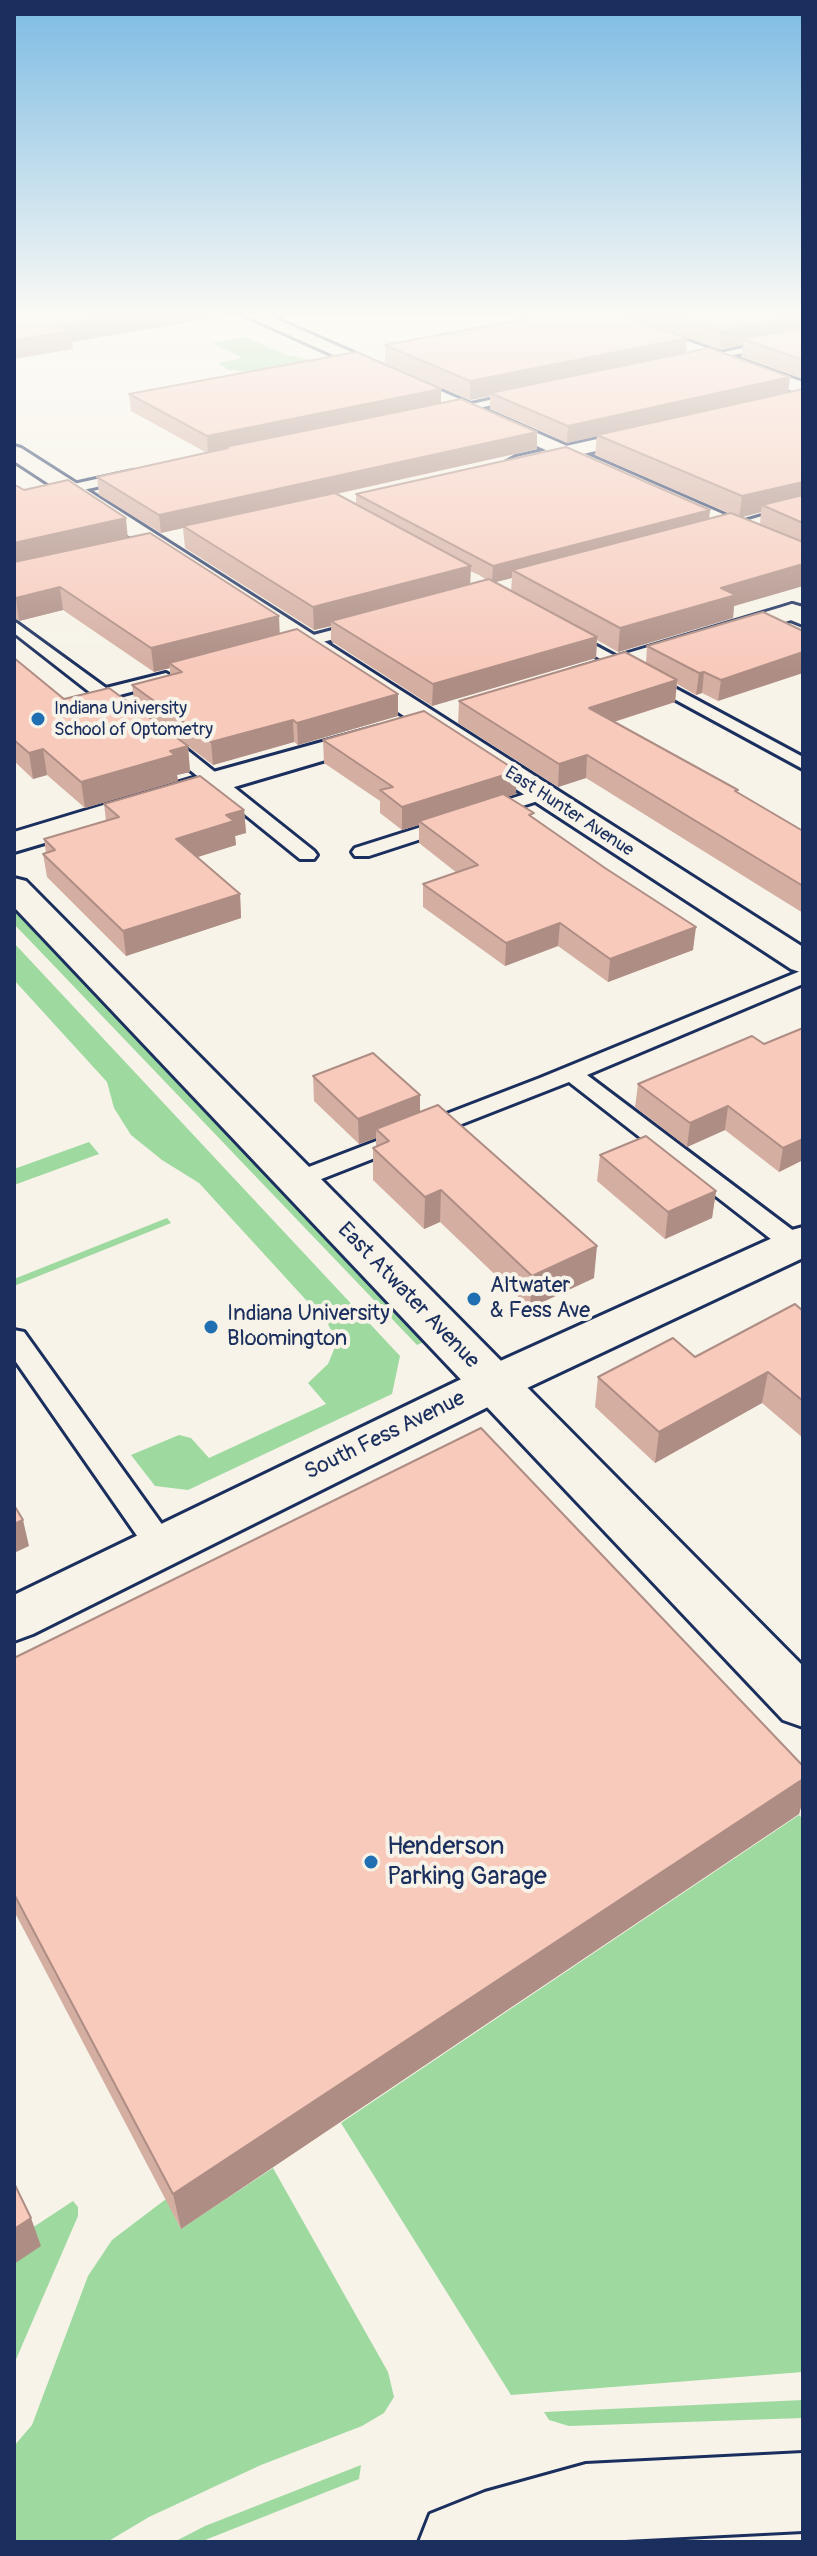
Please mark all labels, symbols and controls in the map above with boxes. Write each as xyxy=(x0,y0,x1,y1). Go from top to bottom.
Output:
place label: Indiana University School of Optometry xyxy=(54,698,213,740)
marker: Indiana University School of Optometry xyxy=(29,710,47,728)
street label: East Hunter Avenue xyxy=(501,762,637,862)
street label: East Atwater Avenue xyxy=(332,1218,484,1374)
place label: Altwater & Fess Ave xyxy=(490,1273,590,1324)
marker: Altwater & Fess Ave xyxy=(465,1290,483,1308)
place label: Indiana University Bloomington xyxy=(227,1301,390,1352)
marker: Indiana University Bloomington xyxy=(202,1318,220,1336)
street label: South Fess Avenue xyxy=(300,1386,470,1486)
place label: Henderson Parking Garage xyxy=(387,1831,547,1892)
marker: Henderson Parking Garage xyxy=(362,1853,380,1871)

